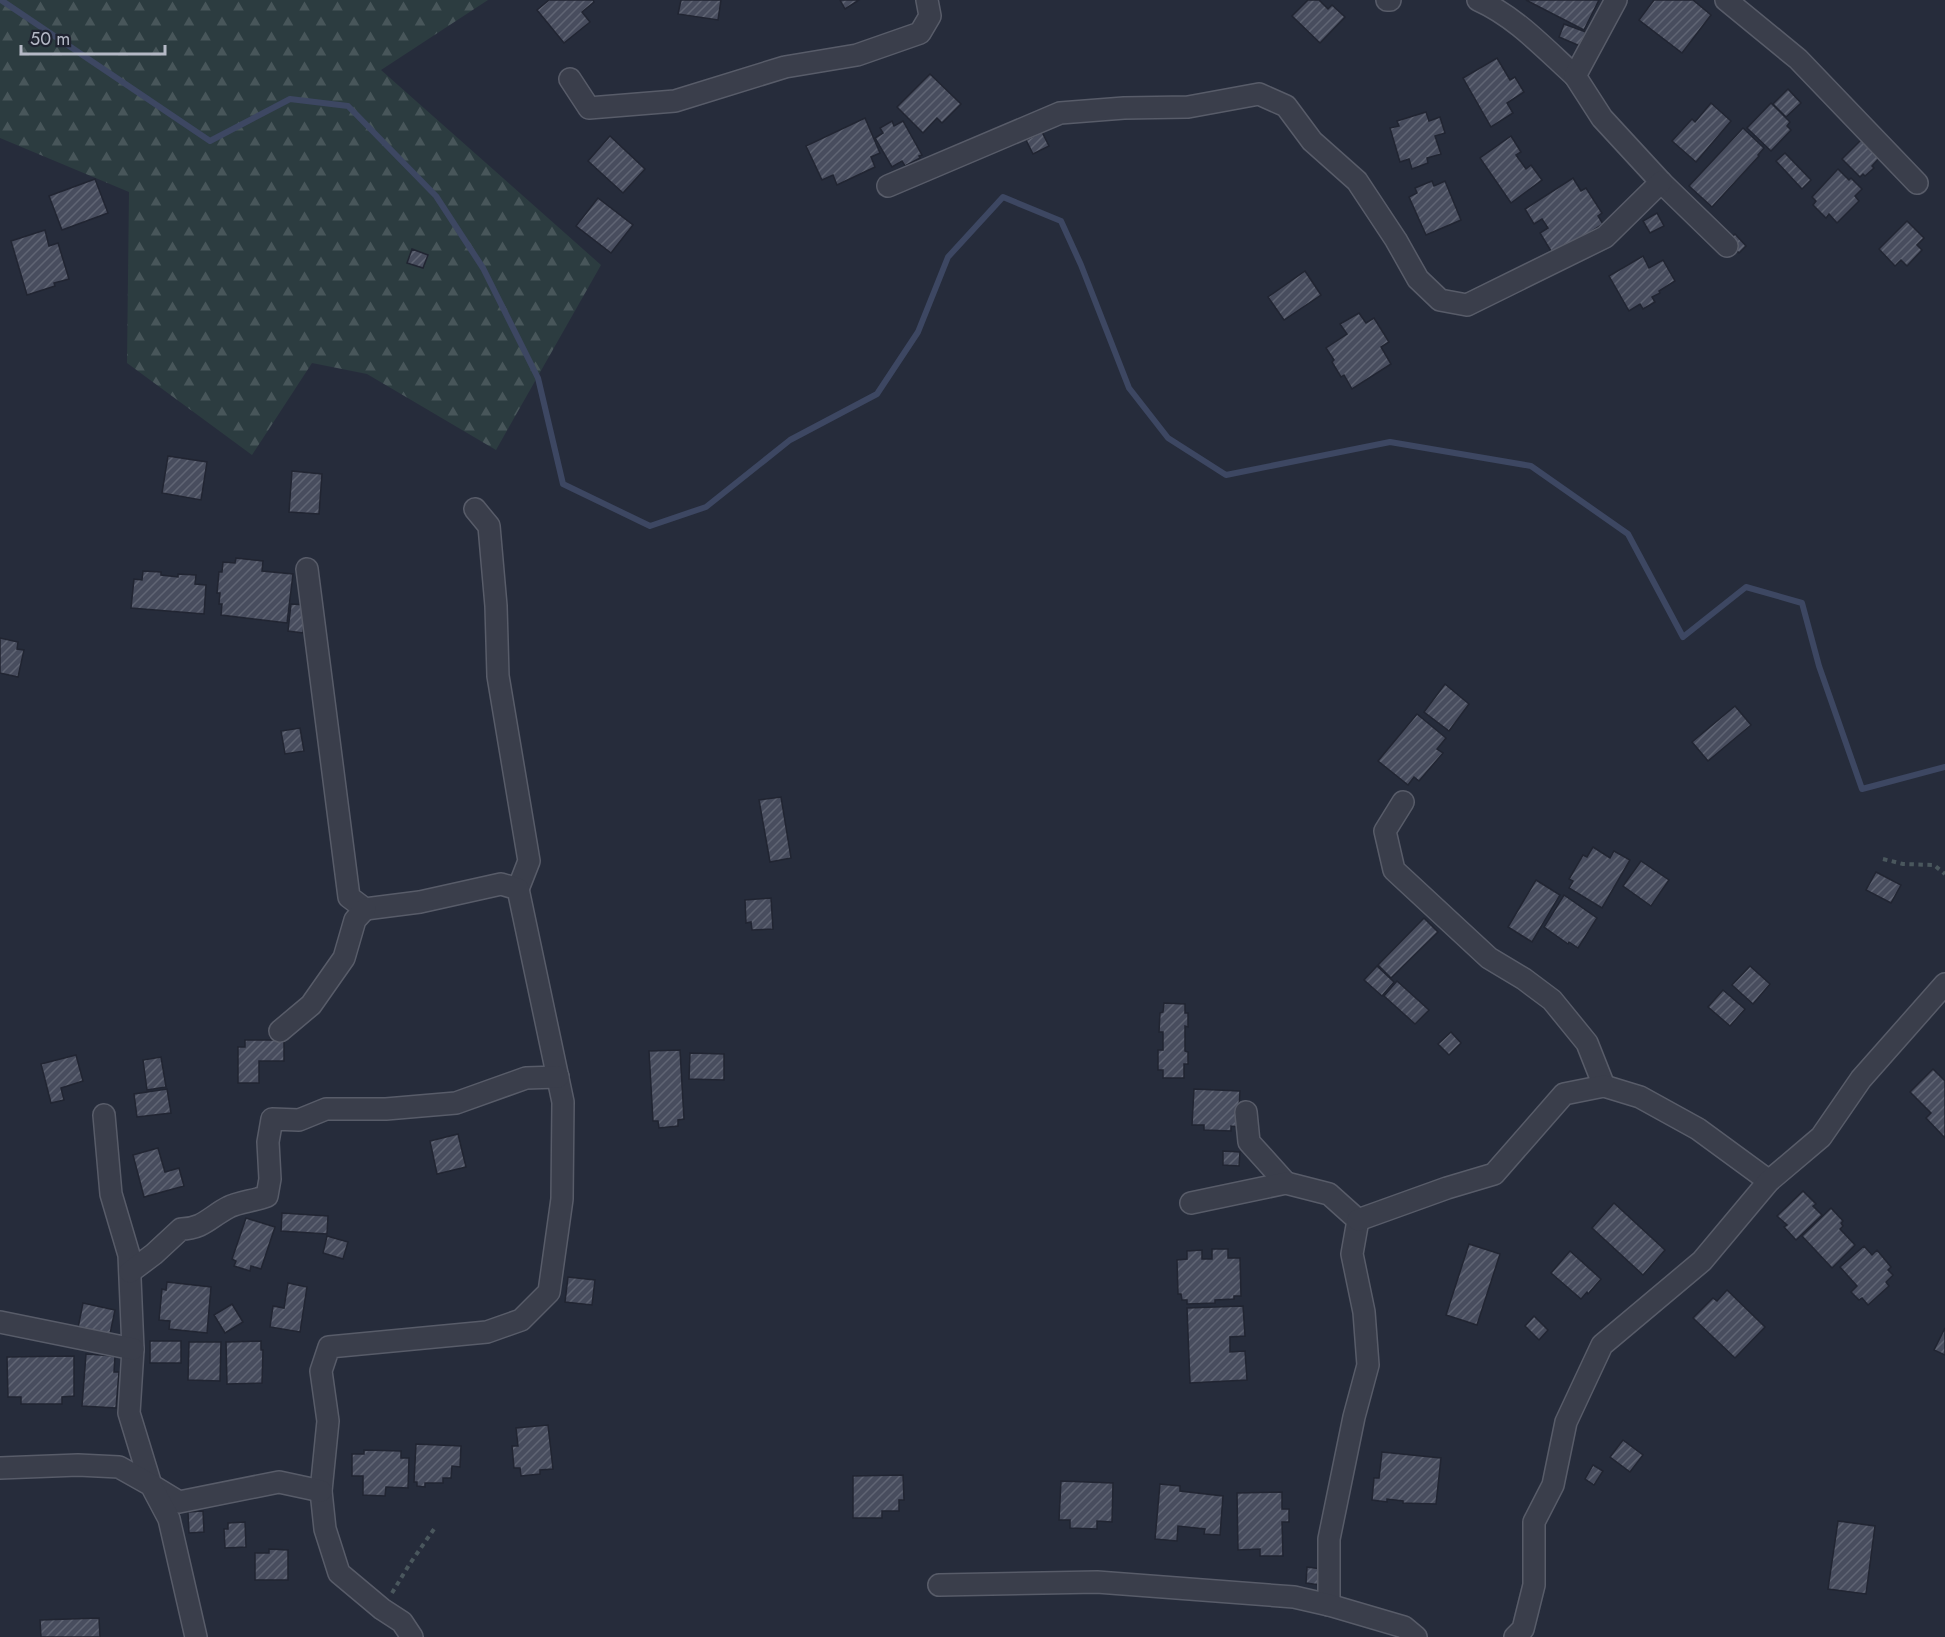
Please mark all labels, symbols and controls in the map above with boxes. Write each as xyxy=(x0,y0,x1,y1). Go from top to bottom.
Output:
scale bar xyxy=(21,18,165,56)
text: 50 m xyxy=(30,26,70,52)

